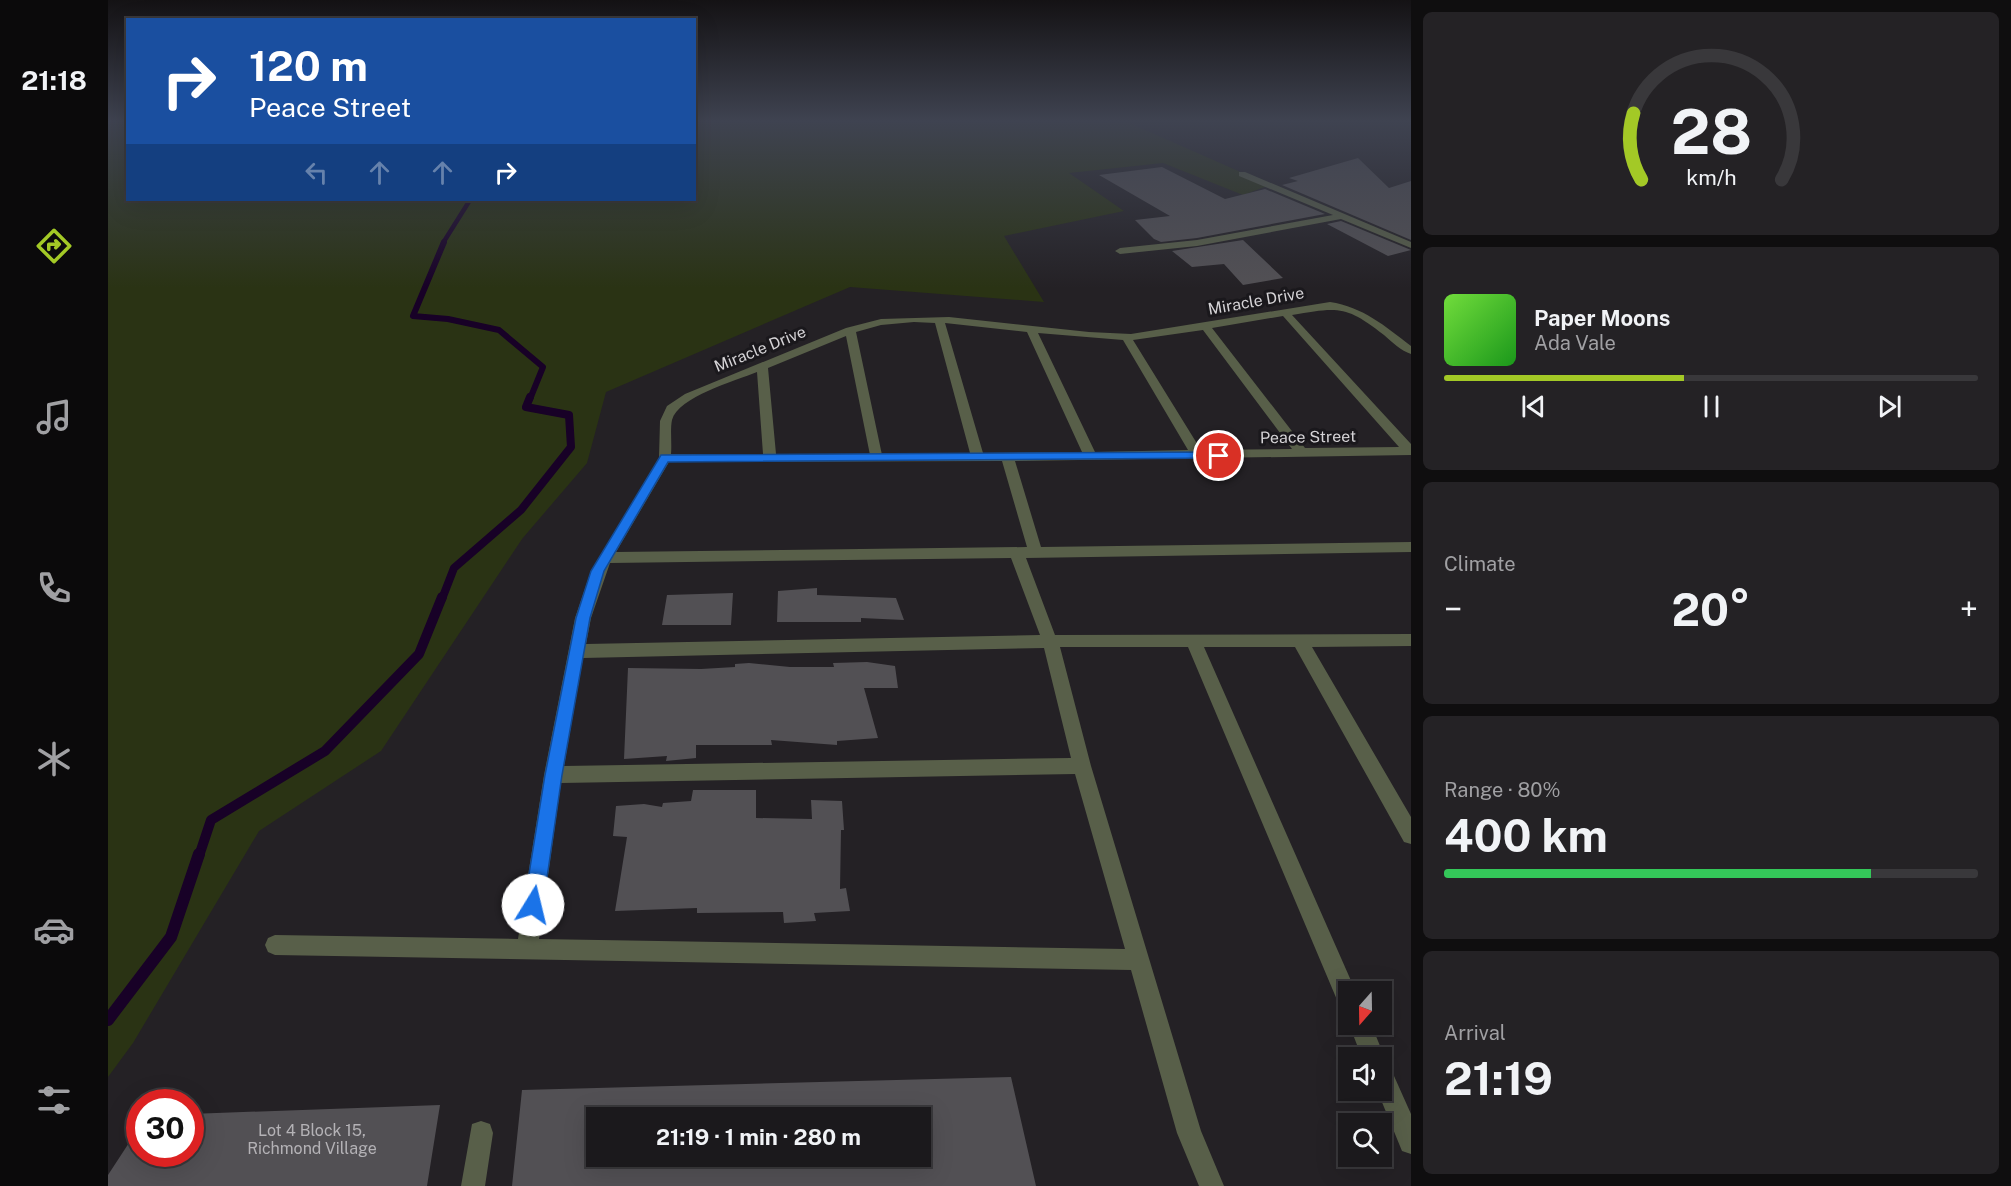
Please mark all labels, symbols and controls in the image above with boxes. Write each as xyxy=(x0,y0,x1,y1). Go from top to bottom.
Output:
text: 120 m xyxy=(249,41,368,90)
icon: right xyxy=(150,42,228,120)
text: 21:18 xyxy=(21,64,87,96)
text: Peace Street xyxy=(249,91,411,123)
text: 28 xyxy=(1670,96,1752,169)
icon: left xyxy=(300,156,333,189)
icon: ahead xyxy=(363,156,396,189)
icon: ahead xyxy=(426,156,459,189)
icon: right xyxy=(489,156,522,189)
text: km/h xyxy=(1686,166,1736,191)
icon: directions xyxy=(33,225,75,267)
street label: Miracle Drive xyxy=(1206,283,1306,319)
text: Paper Moons xyxy=(1534,305,1670,331)
street label: Miracle Drive xyxy=(711,322,809,376)
text: Ada Vale xyxy=(1534,331,1616,355)
icon: previous xyxy=(1517,390,1550,423)
icon: pause xyxy=(1695,390,1728,423)
icon: next xyxy=(1873,390,1906,423)
icon: music xyxy=(33,396,75,438)
street label: Peace Street xyxy=(1260,427,1356,447)
pin xyxy=(1193,430,1244,481)
icon: arrive xyxy=(1202,439,1235,472)
text: Climate xyxy=(1444,552,1516,576)
icon: phone xyxy=(33,567,75,609)
text: 20° xyxy=(1672,583,1750,636)
text: − xyxy=(1444,590,1462,628)
text: + xyxy=(1960,590,1978,628)
icon: climate xyxy=(33,738,75,780)
text: Range · 80% xyxy=(1444,778,1561,802)
text: 400 km xyxy=(1444,809,1608,862)
position arrow xyxy=(501,873,565,937)
icon: car xyxy=(33,909,75,951)
north arrow xyxy=(1338,981,1392,1035)
map controls xyxy=(1338,981,1392,1167)
text: Arrival xyxy=(1444,1021,1506,1045)
button: sound xyxy=(1338,1047,1392,1101)
text: 21:19 xyxy=(1444,1052,1553,1105)
icon: filters xyxy=(33,1079,75,1121)
speed limit sign: 30 xyxy=(126,1089,204,1167)
button: search xyxy=(1338,1113,1392,1167)
house number: Lot 4 Block 15, Richmond Village xyxy=(247,1121,377,1158)
text: 21:19 · 1 min · 280 m xyxy=(656,1124,861,1150)

